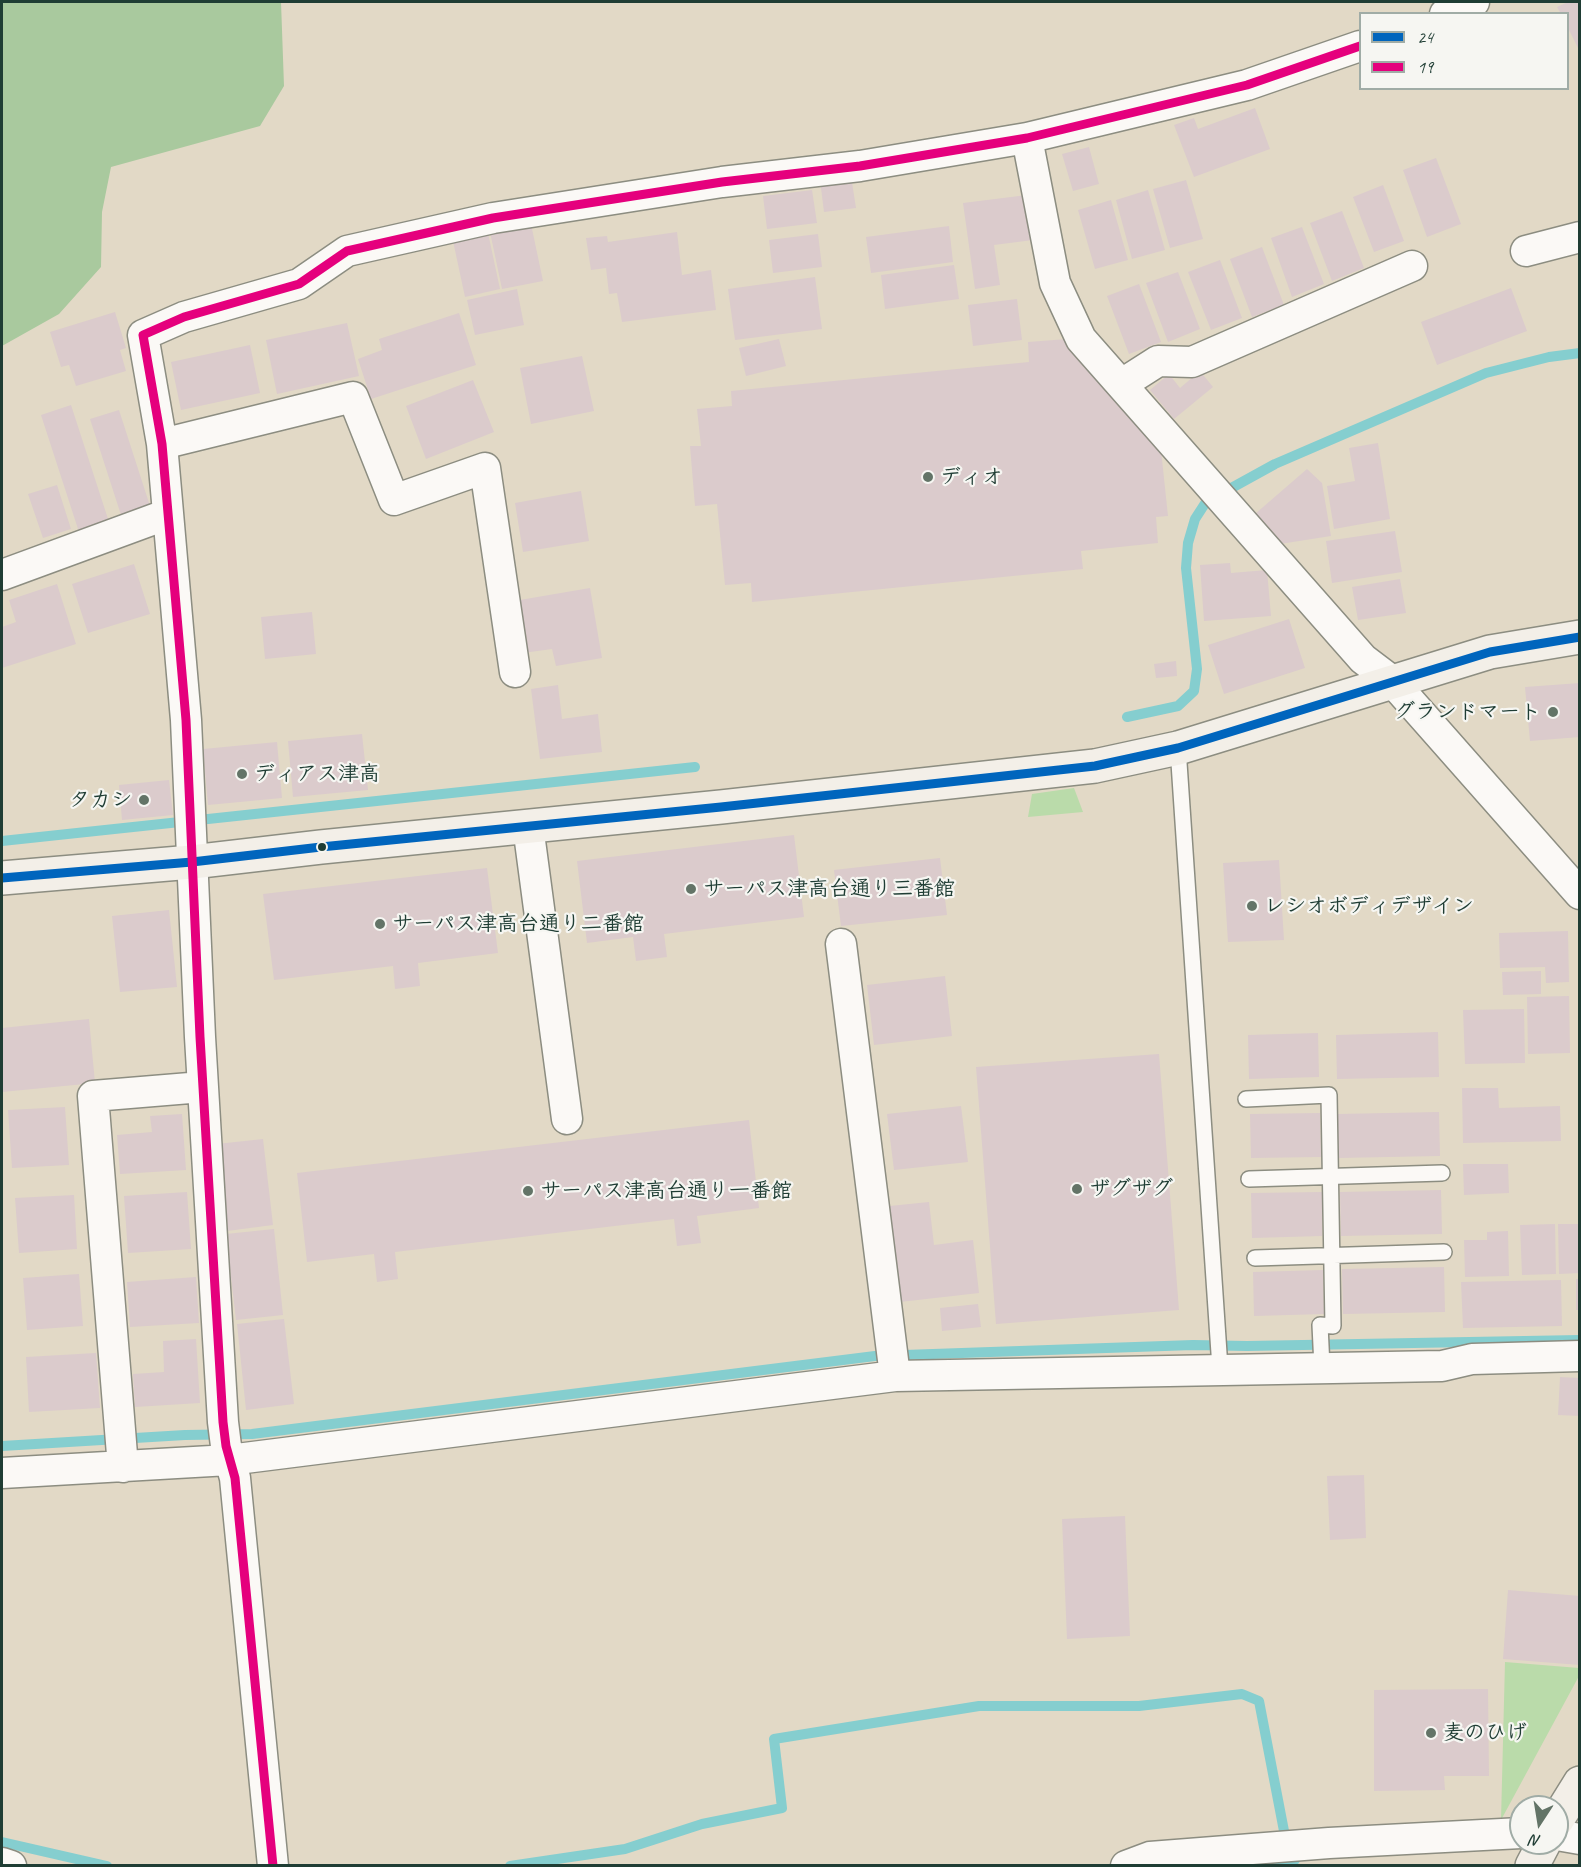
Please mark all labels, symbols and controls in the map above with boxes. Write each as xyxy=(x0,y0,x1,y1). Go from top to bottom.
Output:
legend xyxy=(1359,12,1569,90)
text: 24 xyxy=(1417,26,1433,48)
text: 19 xyxy=(1417,56,1433,78)
place label: ディオ xyxy=(940,464,1003,490)
marker: ディオ xyxy=(921,470,935,484)
place label: グランドマート xyxy=(1394,699,1541,725)
marker: グランドマート xyxy=(1546,705,1560,719)
place label: ディアス津高 xyxy=(254,761,380,787)
marker: ディアス津高 xyxy=(235,767,249,781)
place label: タカシ xyxy=(69,787,132,813)
marker: タカシ xyxy=(137,793,151,807)
unlabelled marker xyxy=(316,841,328,853)
place label: サーパス津高台通り三番館 xyxy=(703,876,955,902)
marker: サーパス津高台通り三番館 xyxy=(684,882,698,896)
place label: レシオボディデザイン xyxy=(1264,893,1474,919)
marker: レシオボディデザイン xyxy=(1245,899,1259,913)
place label: サーパス津高台通り二番館 xyxy=(392,911,644,937)
marker: サーパス津高台通り二番館 xyxy=(373,917,387,931)
place label: ザグザグ xyxy=(1089,1176,1173,1202)
place label: サーパス津高台通り一番館 xyxy=(540,1178,792,1204)
marker: ザグザグ xyxy=(1070,1182,1084,1196)
marker: サーパス津高台通り一番館 xyxy=(521,1184,535,1198)
place label: 麦のひげ xyxy=(1443,1720,1527,1746)
marker: 麦のひげ xyxy=(1424,1726,1438,1740)
north arrow xyxy=(1509,1795,1569,1855)
text: N xyxy=(1529,1830,1543,1851)

